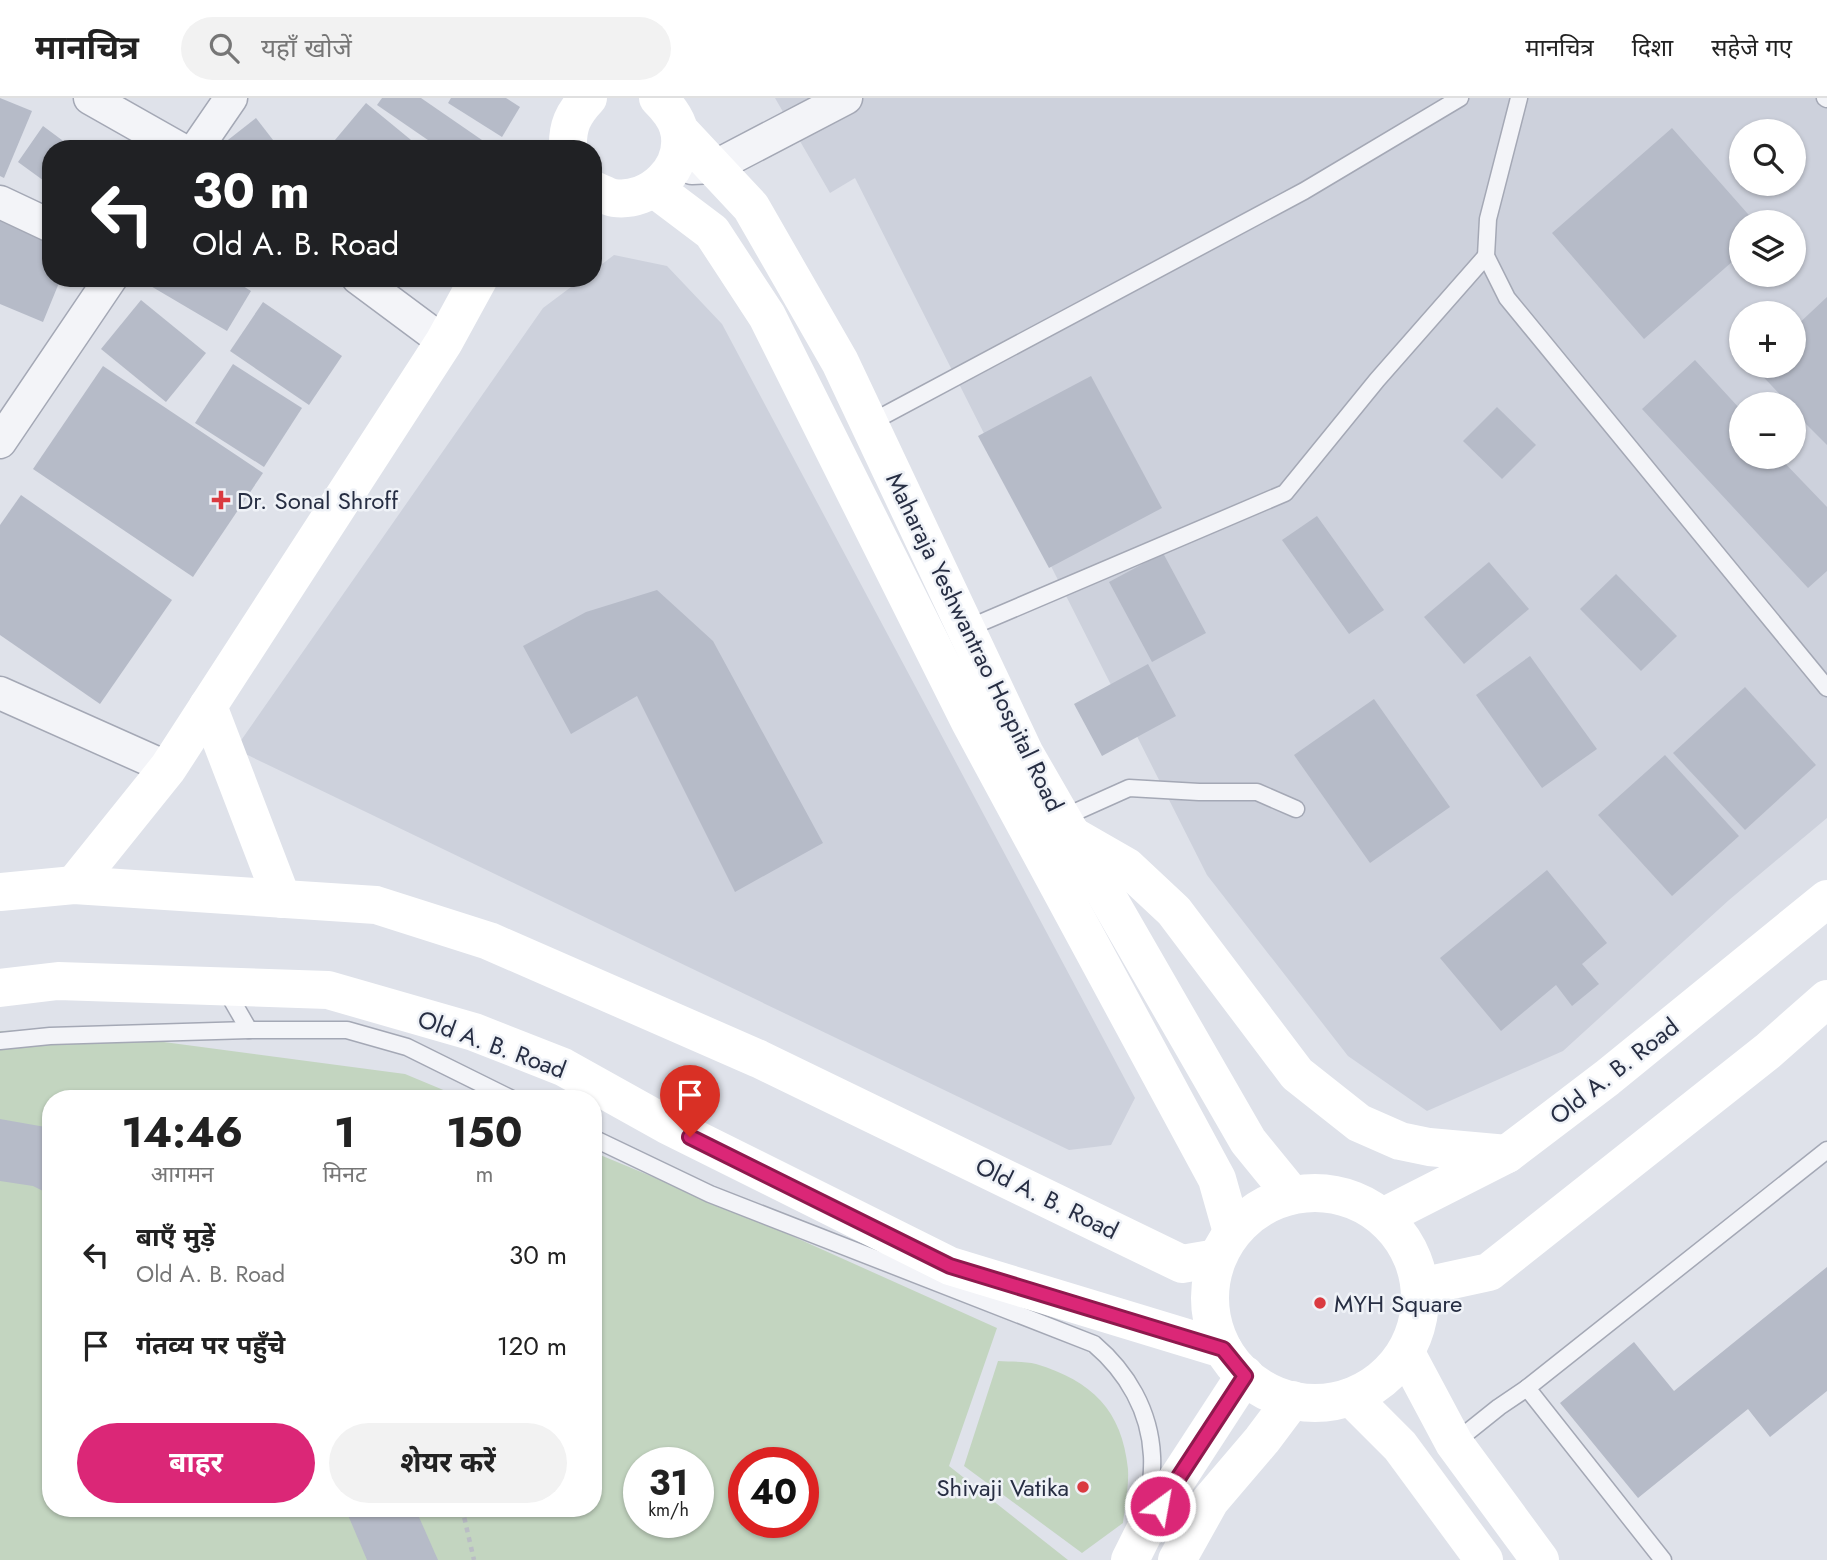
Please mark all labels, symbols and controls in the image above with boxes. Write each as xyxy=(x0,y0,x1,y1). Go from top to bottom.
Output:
search box xyxy=(181,17,671,80)
text: मानचित्र xyxy=(35,24,139,71)
icon: search xyxy=(205,29,243,67)
text: यहाँ खोजें xyxy=(261,29,352,67)
text: मानचित्र xyxy=(1525,30,1594,65)
text: दिशा xyxy=(1632,30,1673,65)
text: सहेजे गए xyxy=(1711,30,1792,65)
map controls xyxy=(1729,119,1806,469)
button: search xyxy=(1729,119,1806,196)
text: 30 m xyxy=(192,156,310,226)
icon: left xyxy=(77,168,168,259)
button: layers xyxy=(1729,210,1806,287)
text: Old A. B. Road xyxy=(192,221,399,267)
button: + xyxy=(1729,301,1806,378)
button: − xyxy=(1729,392,1806,469)
street label: Maharaja Yeshwantrao Hospital Road xyxy=(877,467,1073,817)
place label: Dr. Sonal Shroff xyxy=(237,483,399,518)
marker: Dr. Sonal Shroff xyxy=(211,490,231,510)
street label: Old A. B. Road xyxy=(413,1001,571,1087)
street label: Old A. B. Road xyxy=(1542,1009,1686,1133)
pin xyxy=(660,1065,720,1137)
icon: arrive xyxy=(671,1076,709,1114)
text: 14:46 xyxy=(122,1102,243,1163)
text: 1 xyxy=(334,1102,355,1163)
text: 150 xyxy=(446,1102,523,1163)
street label: Old A. B. Road xyxy=(969,1148,1125,1248)
text: आगमन xyxy=(151,1157,214,1191)
text: मिनट xyxy=(323,1157,367,1191)
text: m xyxy=(475,1157,493,1191)
text: बाएँ मुड़ें xyxy=(136,1218,215,1256)
icon: left xyxy=(77,1236,115,1274)
text: 30 m xyxy=(509,1236,567,1274)
text: Old A. B. Road xyxy=(136,1257,285,1291)
place label: MYH Square xyxy=(1334,1286,1462,1321)
marker: MYH Square xyxy=(1312,1295,1328,1311)
text: गंतव्य पर पहुँचे xyxy=(136,1326,285,1364)
icon: arrive xyxy=(77,1327,115,1365)
text: 120 m xyxy=(497,1327,567,1365)
button: बाहर xyxy=(77,1423,315,1503)
button: शेयर करें xyxy=(329,1423,567,1503)
speed limit sign: 40 xyxy=(728,1447,819,1538)
text: 31 xyxy=(649,1458,688,1508)
position arrow xyxy=(1123,1469,1197,1543)
place label: Shivaji Vatika xyxy=(936,1470,1069,1505)
marker: Shivaji Vatika xyxy=(1075,1479,1091,1495)
text: km/h xyxy=(648,1497,689,1523)

